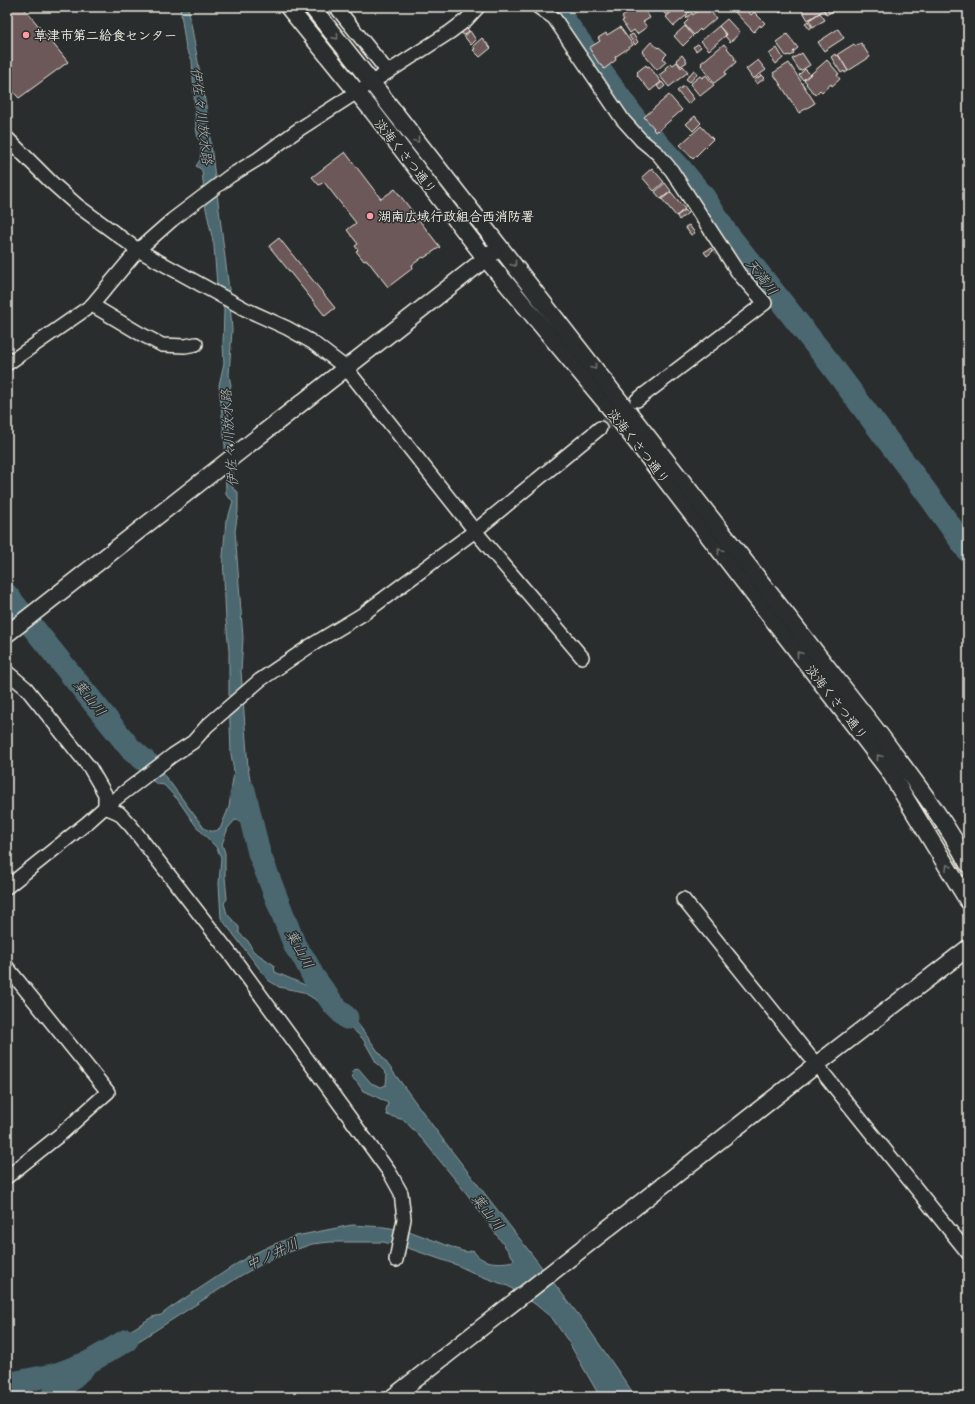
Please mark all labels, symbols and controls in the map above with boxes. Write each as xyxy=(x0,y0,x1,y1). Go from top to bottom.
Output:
place label: 草津市第二給食センター xyxy=(34,24,177,47)
marker: 草津市第二給食センター xyxy=(21,30,31,40)
one-way arrow xyxy=(332,33,339,40)
water label: 伊佐々川放水路 xyxy=(183,66,220,167)
street label: 淡海くさつ通り xyxy=(369,113,443,199)
one-way arrow xyxy=(412,135,419,142)
place label: 湖南広域行政組合西消防署 xyxy=(378,205,534,228)
marker: 湖南広域行政組合西消防署 xyxy=(365,211,375,221)
water label: 天満川 xyxy=(739,253,784,302)
one-way arrow xyxy=(509,260,516,267)
one-way arrow xyxy=(589,363,596,370)
water label: 伊佐々川放水路 xyxy=(214,387,245,488)
street label: 淡海くさつ通り xyxy=(602,403,676,489)
one-way arrow xyxy=(718,549,725,556)
one-way arrow xyxy=(797,652,804,659)
street label: 淡海くさつ通り xyxy=(800,659,874,745)
water label: 葉山川 xyxy=(67,674,113,723)
one-way arrow xyxy=(876,755,883,762)
one-way arrow xyxy=(945,864,953,871)
water label: 葉山川 xyxy=(278,925,321,974)
water label: 葉山川 xyxy=(465,1188,510,1237)
water label: 中ノ井川 xyxy=(242,1231,303,1278)

